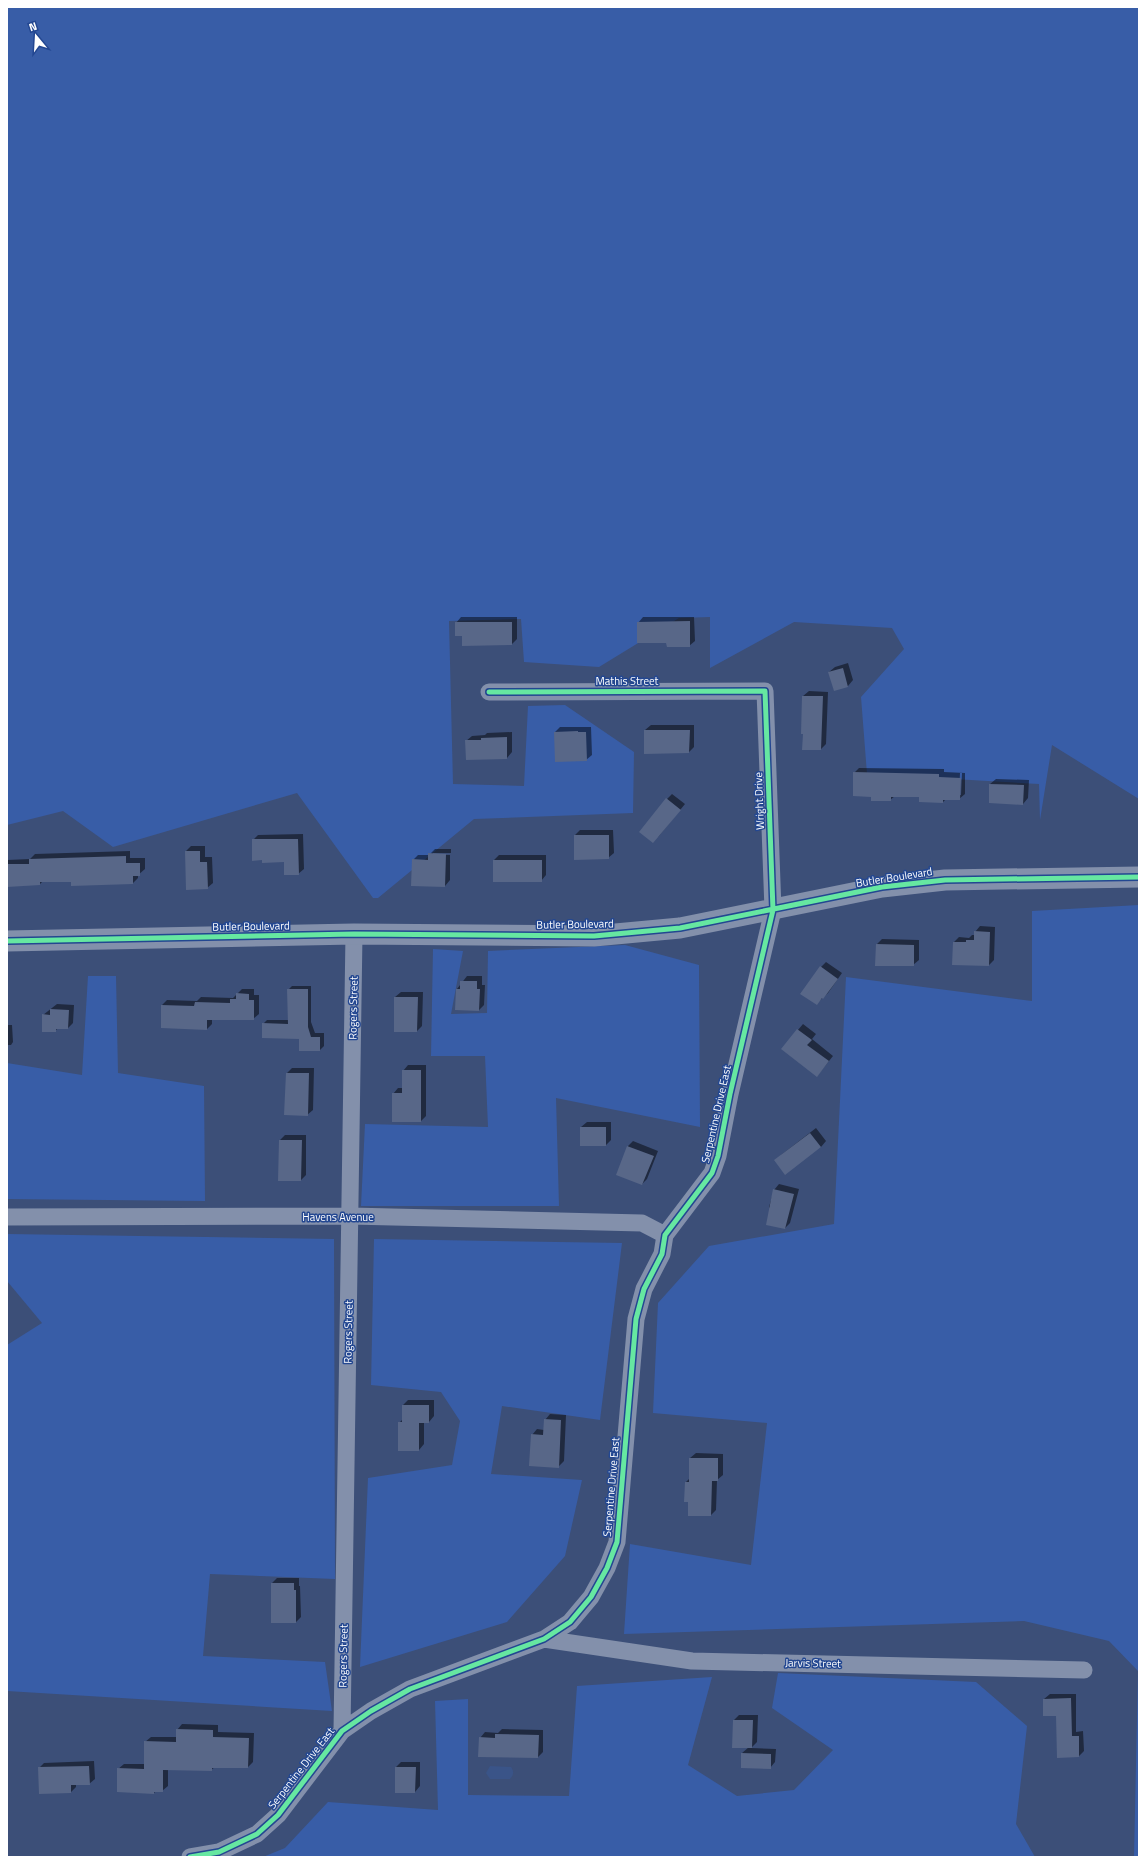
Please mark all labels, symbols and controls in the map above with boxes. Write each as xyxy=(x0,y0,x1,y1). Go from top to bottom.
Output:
north arrow xyxy=(16,16,56,56)
text: N xyxy=(27,18,39,35)
street label: Mathis Street xyxy=(596,673,659,689)
street label: Wright Drive xyxy=(750,771,768,830)
street label: Butler Boulevard xyxy=(855,863,934,891)
street label: Butler Boulevard xyxy=(536,915,614,933)
street label: Butler Boulevard xyxy=(212,917,290,935)
street label: Rogers Street xyxy=(344,976,362,1040)
street label: Serpentine Drive East xyxy=(697,1063,735,1164)
street label: Havens Avenue xyxy=(302,1209,374,1225)
street label: Rogers Street xyxy=(339,1300,357,1364)
street label: Serpentine Drive East xyxy=(599,1436,623,1537)
street label: Rogers Street xyxy=(334,1624,352,1688)
street label: Jarvis Street xyxy=(785,1655,841,1671)
street label: Serpentine Drive East xyxy=(264,1724,338,1812)

